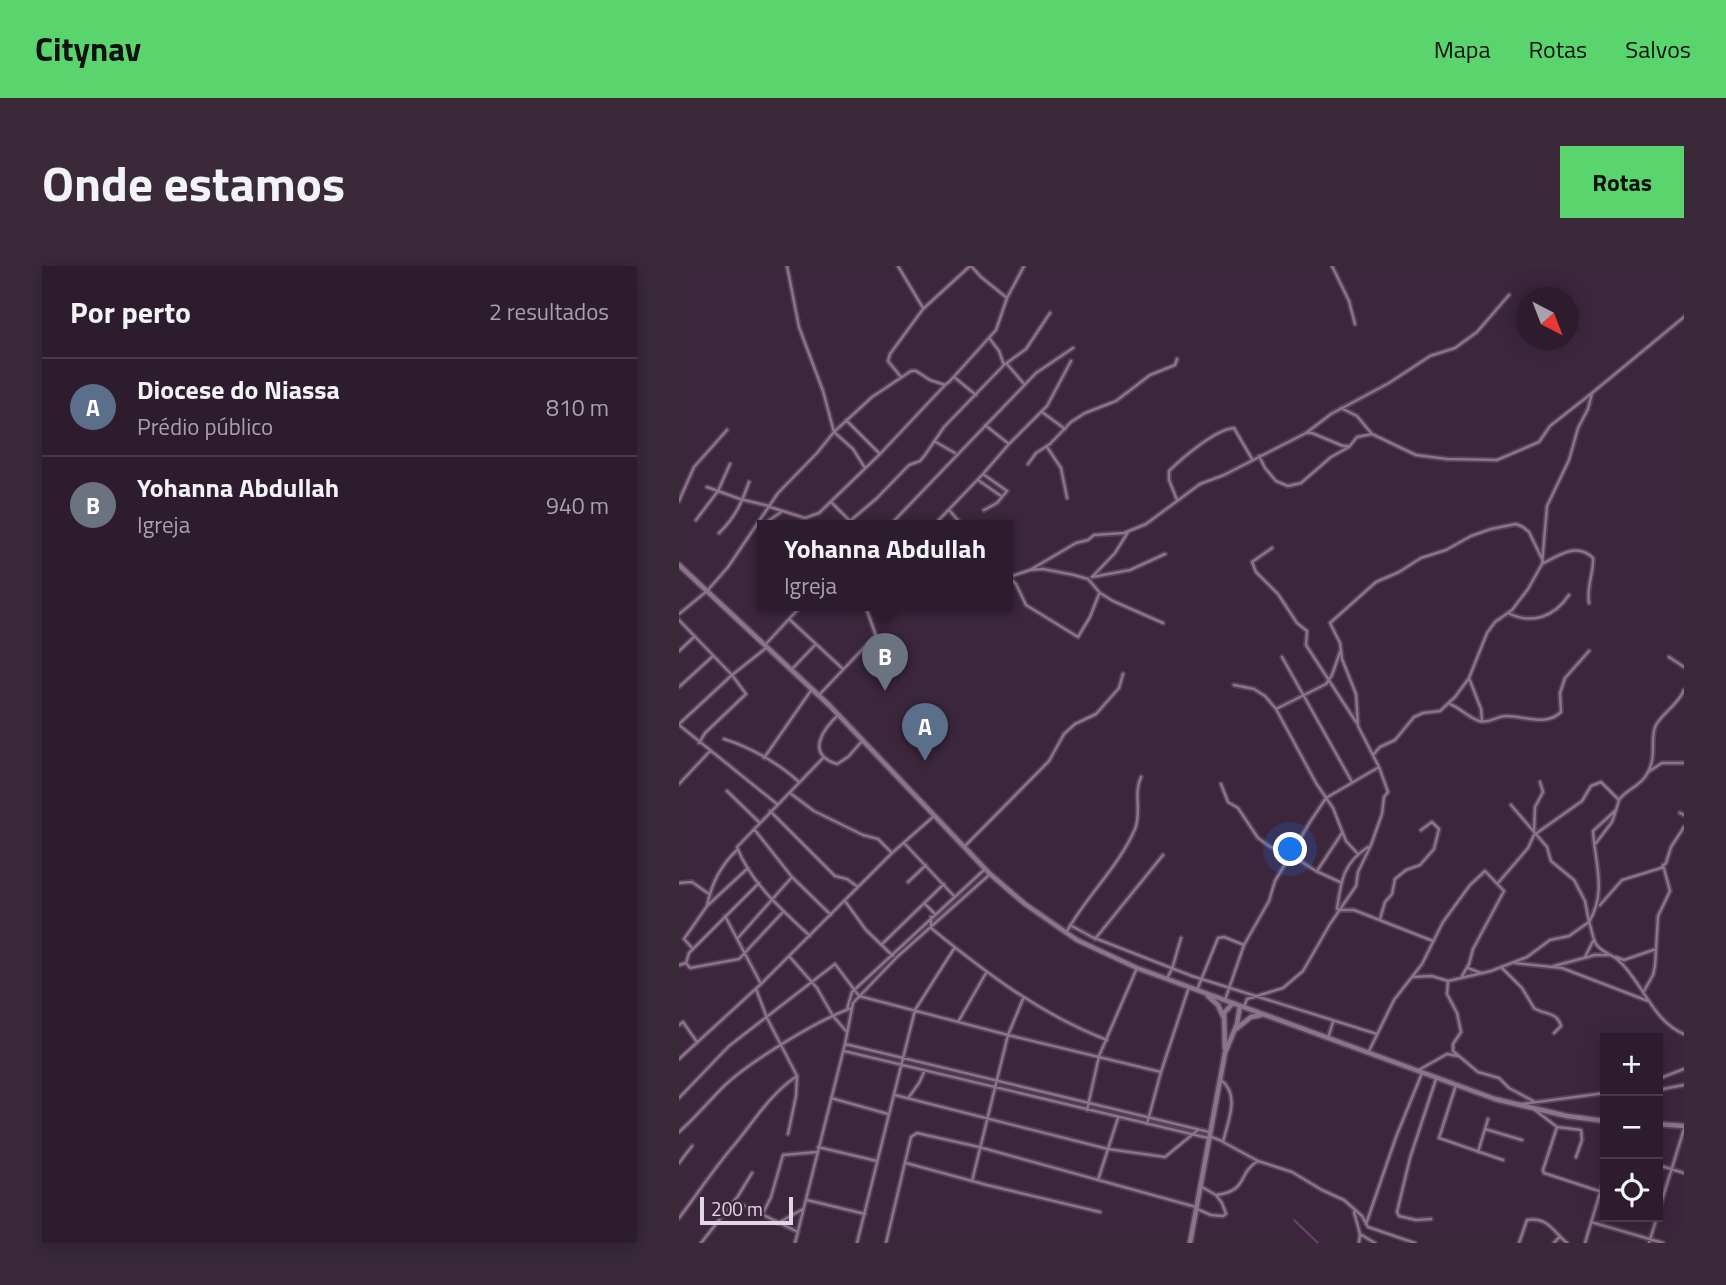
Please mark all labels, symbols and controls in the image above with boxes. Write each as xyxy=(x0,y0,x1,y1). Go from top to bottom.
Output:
text: Citynav xyxy=(35,24,141,74)
text: Mapa xyxy=(1434,31,1490,67)
text: Rotas xyxy=(1528,31,1587,67)
text: Salvos xyxy=(1625,31,1691,67)
text: Onde estamos xyxy=(42,145,345,220)
button: Rotas xyxy=(1560,146,1684,218)
north arrow xyxy=(1516,287,1579,350)
text: Por perto xyxy=(70,289,191,335)
text: 2 resultados xyxy=(489,294,609,329)
text: Diocese do Niassa xyxy=(137,370,340,409)
text: A xyxy=(86,390,100,425)
text: 810 m xyxy=(546,390,609,425)
text: Prédio público xyxy=(137,409,273,444)
text: Yohanna Abdullah xyxy=(137,468,339,507)
text: B xyxy=(86,488,100,523)
text: 940 m xyxy=(546,488,609,523)
text: Igreja xyxy=(137,507,190,542)
popup xyxy=(757,520,1013,611)
text: Yohanna Abdullah xyxy=(784,529,986,568)
text: Igreja xyxy=(784,568,837,603)
pin: B xyxy=(862,633,908,691)
pin: A xyxy=(902,703,948,761)
your location xyxy=(1273,832,1307,866)
map controls xyxy=(1600,1033,1663,1222)
button: + xyxy=(1600,1033,1663,1096)
button: − xyxy=(1600,1096,1663,1159)
button: locate xyxy=(1600,1159,1663,1222)
scale bar xyxy=(700,1194,793,1226)
text: 200 m xyxy=(711,1194,763,1223)

